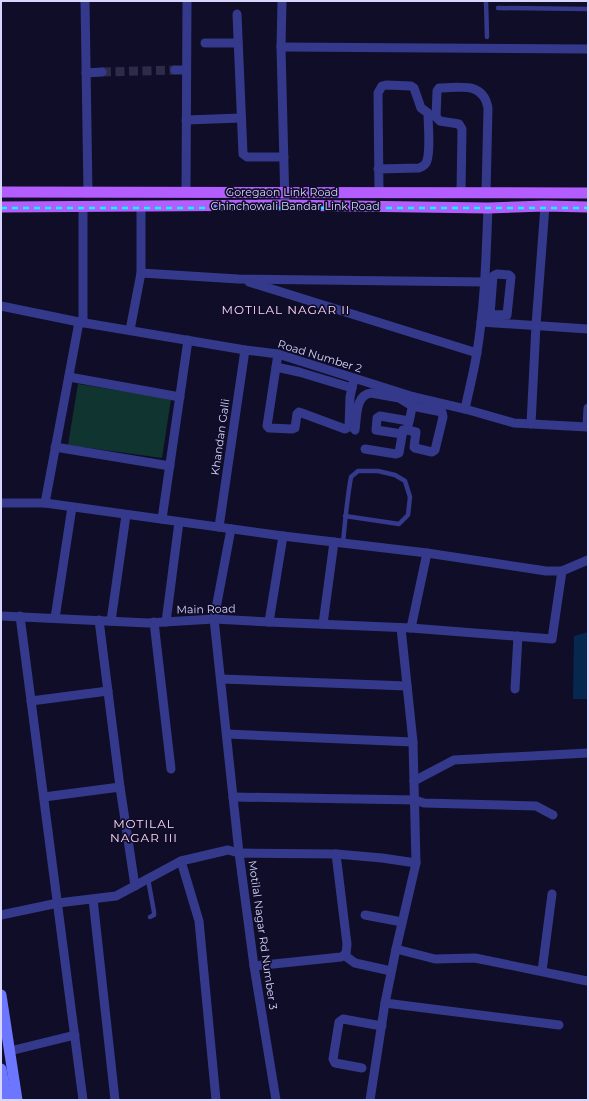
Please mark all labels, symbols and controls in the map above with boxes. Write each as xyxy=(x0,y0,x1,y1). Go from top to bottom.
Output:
street label: Goregaon Link Road xyxy=(226,185,338,199)
street label: Chinchowali Bandar Link Road xyxy=(210,199,380,213)
district label: MOTILAL NAGAR II xyxy=(222,302,351,317)
street label: Road Number 2 xyxy=(276,337,364,375)
street label: Khandan Galli xyxy=(208,398,232,476)
street label: Main Road xyxy=(176,601,236,617)
district label: MOTILAL NAGAR III xyxy=(110,816,178,845)
street label: Motilal Nagar Rd Number 3 xyxy=(246,859,280,1011)

